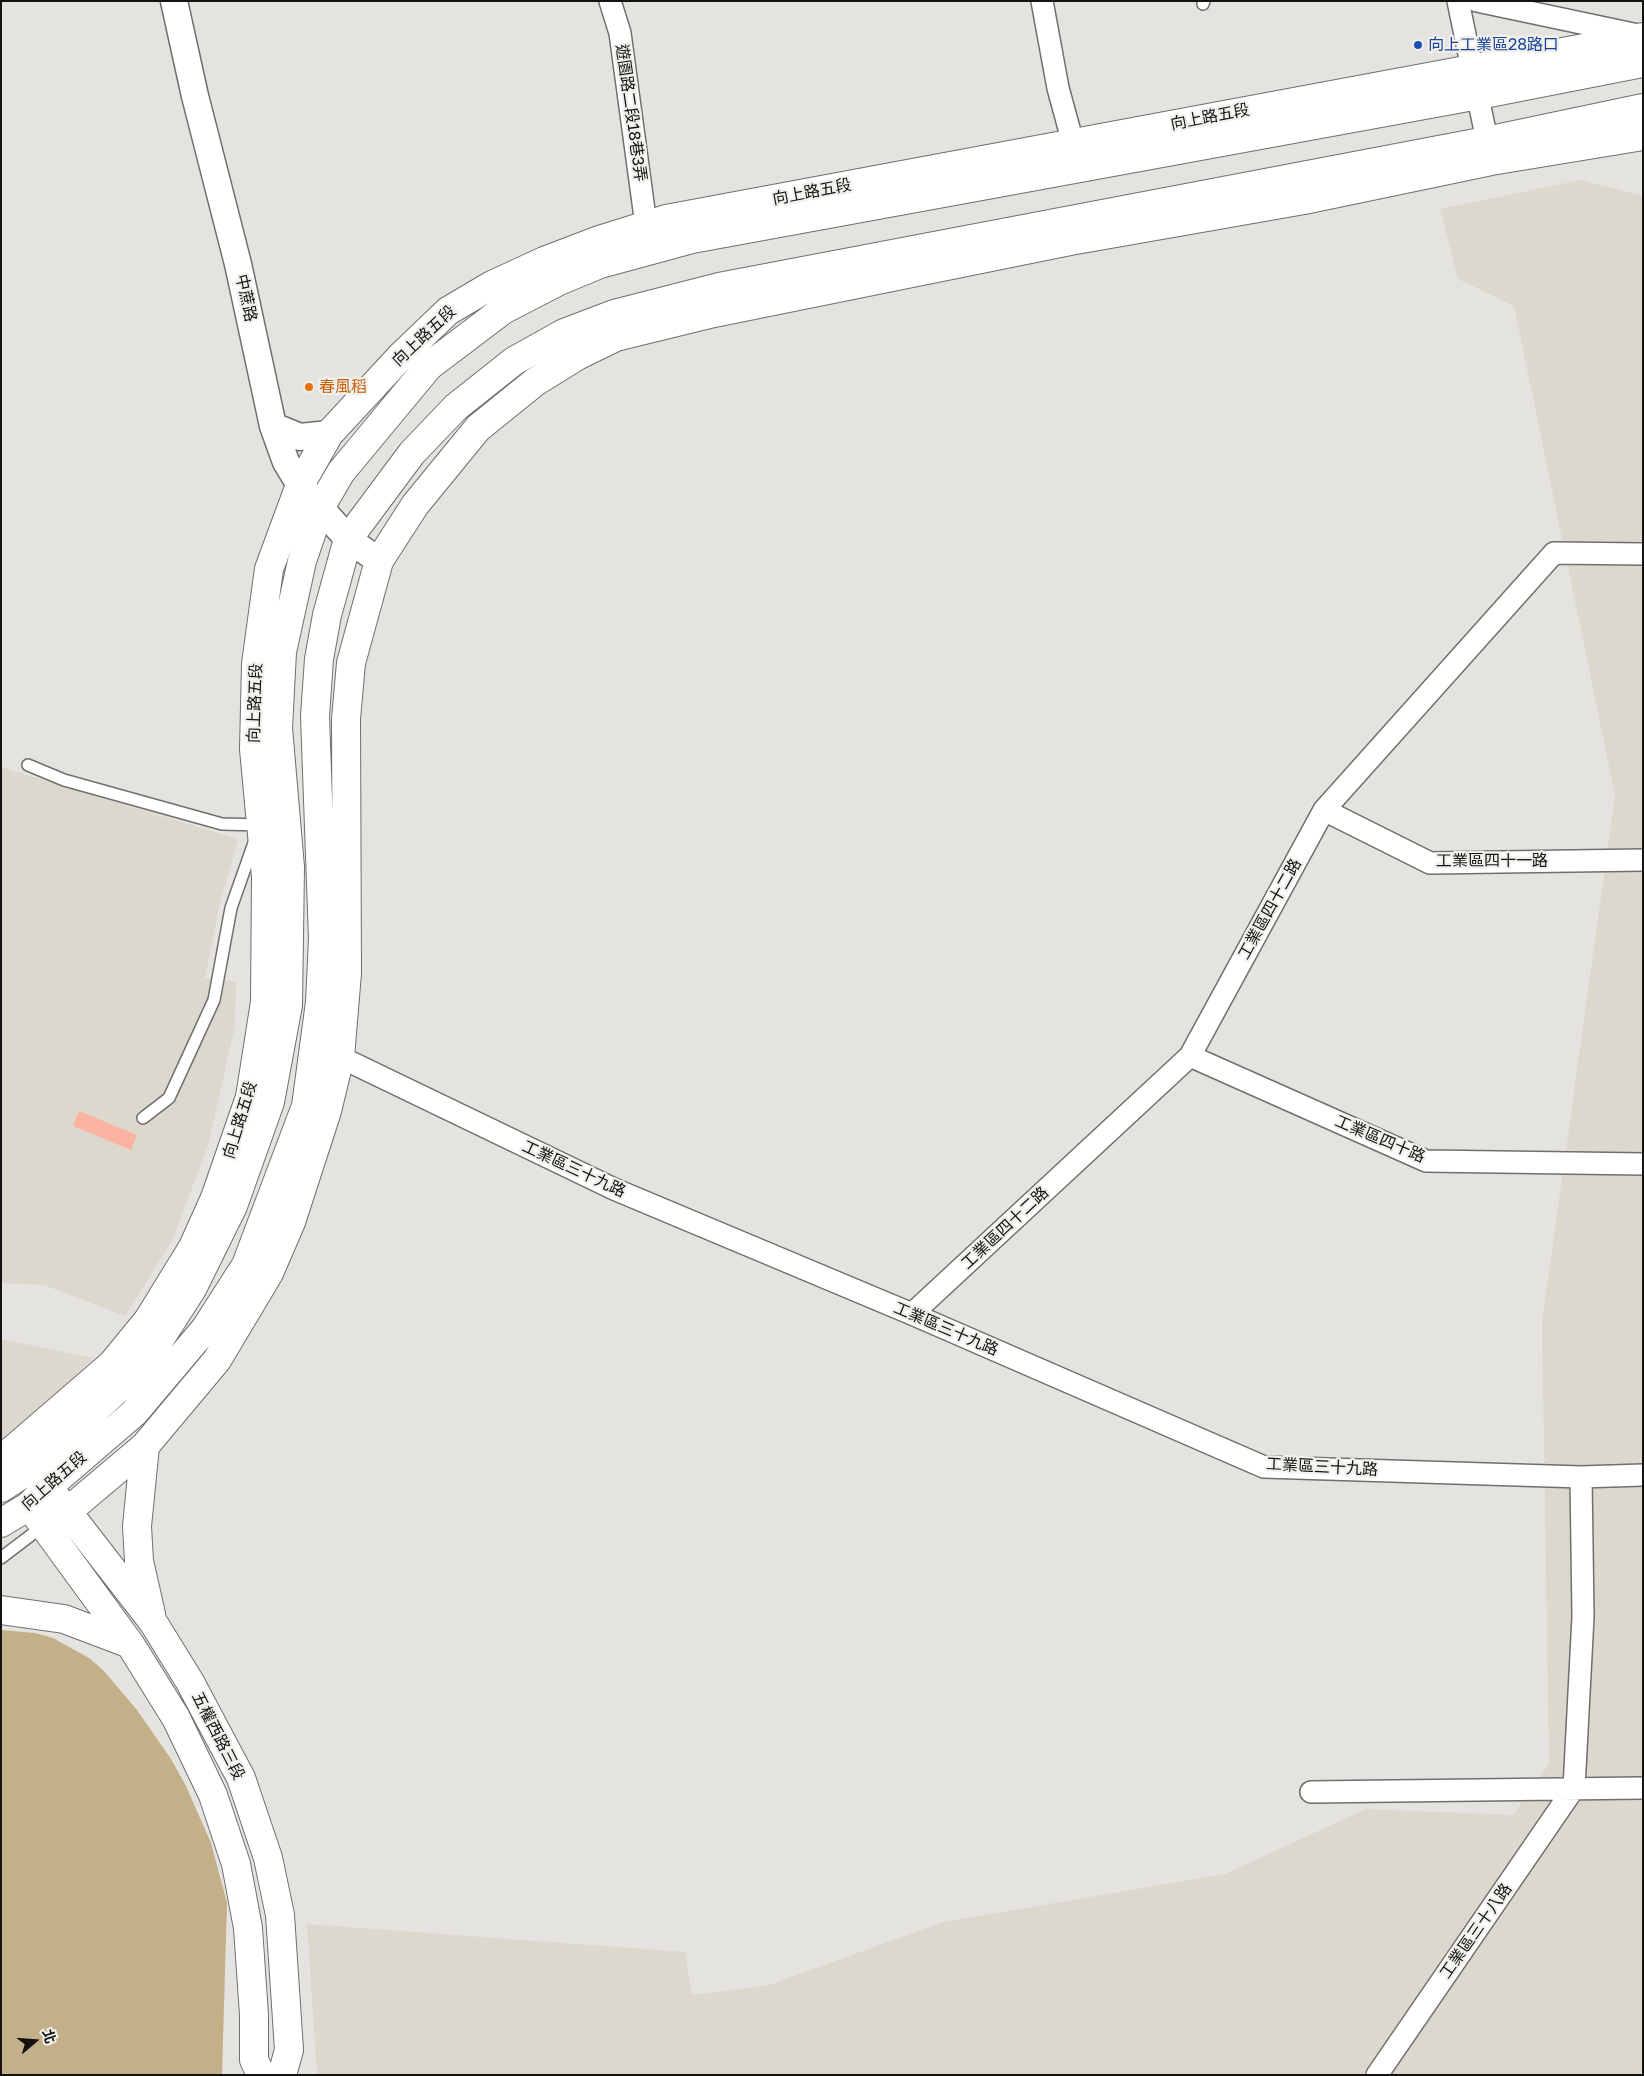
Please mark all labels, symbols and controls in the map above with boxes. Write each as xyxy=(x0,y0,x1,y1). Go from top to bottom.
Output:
place label: 向上工業區28路口 xyxy=(1428,35,1559,55)
marker: 向上工業區28路口 xyxy=(1412,39,1424,51)
street label: 遊園路二段18巷3弄 xyxy=(612,43,650,183)
street label: 向上路五段 xyxy=(1169,100,1251,134)
street label: 向上路五段 xyxy=(771,175,853,209)
street label: 中蔗路 xyxy=(232,273,260,323)
street label: 向上路五段 xyxy=(388,302,460,370)
place label: 春風稻 xyxy=(319,377,367,397)
marker: 春風稻 xyxy=(303,381,315,393)
street label: 向上路五段 xyxy=(244,663,266,743)
street label: 工業區四十一路 xyxy=(1436,851,1548,871)
street label: 工業區四十二路 xyxy=(1234,855,1306,963)
street label: 向上路五段 xyxy=(219,1079,261,1161)
street label: 工業區四十路 xyxy=(1332,1111,1428,1167)
street label: 工業區三十九路 xyxy=(519,1137,629,1201)
street label: 工業區四十二路 xyxy=(957,1183,1053,1273)
street label: 工業區三十九路 xyxy=(891,1298,1001,1360)
street label: 向上路五段 xyxy=(18,1448,90,1514)
street label: 工業區三十九路 xyxy=(1266,1454,1378,1480)
street label: 五權西路三段 xyxy=(188,1689,248,1783)
street label: 工業區三十八路 xyxy=(1436,1880,1516,1982)
north arrow xyxy=(10,2016,60,2066)
text: 北 xyxy=(39,2027,60,2045)

